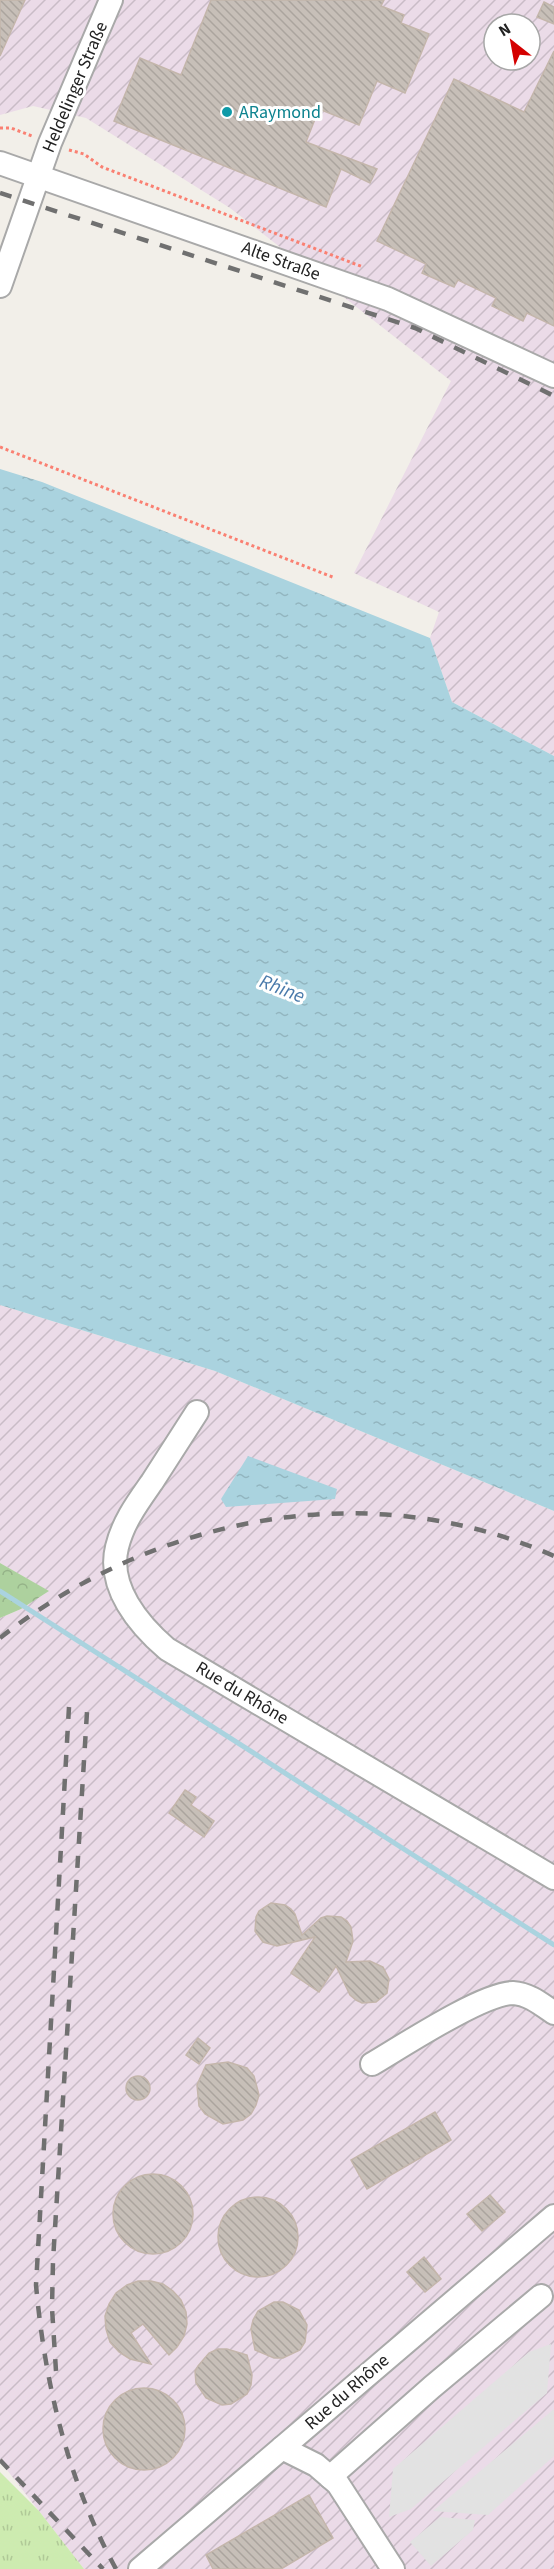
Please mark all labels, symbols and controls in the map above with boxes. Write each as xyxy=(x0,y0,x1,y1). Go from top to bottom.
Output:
north arrow xyxy=(482,12,542,72)
street label: Heldelinger Straße xyxy=(36,18,114,156)
text: N xyxy=(495,18,515,42)
place label: ARaymond xyxy=(239,100,321,125)
marker: ARaymond xyxy=(220,105,234,119)
street label: Alte Straße xyxy=(238,235,324,287)
water label: Rhine xyxy=(255,968,309,1010)
street label: Rue du Rhône xyxy=(191,1655,293,1731)
street label: Rue du Rhône xyxy=(299,2348,395,2436)

